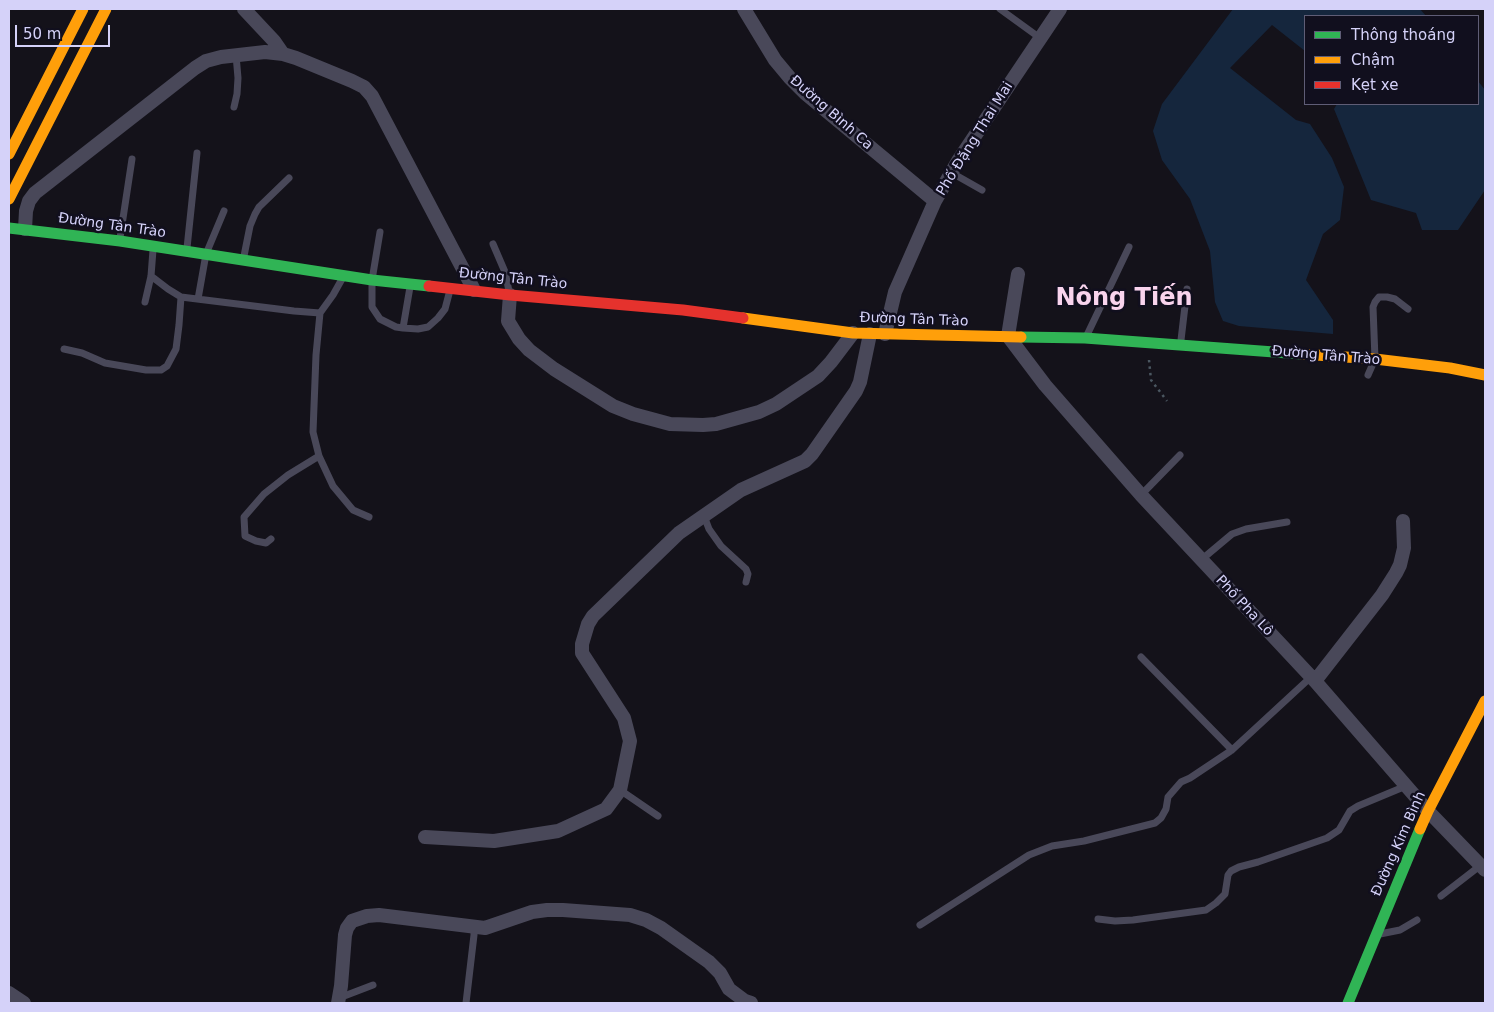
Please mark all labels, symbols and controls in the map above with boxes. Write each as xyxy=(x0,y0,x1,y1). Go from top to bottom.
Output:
scale bar xyxy=(18,15,112,47)
legend xyxy=(1304,15,1479,105)
text: 50 m xyxy=(23,25,61,43)
text: Thông thoáng xyxy=(1351,26,1455,44)
text: Chậm xyxy=(1351,51,1395,69)
street label: Đường Bình Ca xyxy=(786,72,876,154)
text: Kẹt xe xyxy=(1351,76,1398,94)
street label: Phố Đặng Thai Mai xyxy=(933,79,1017,199)
street label: Đường Tân Trào xyxy=(57,210,167,242)
street label: Đường Tân Trào xyxy=(458,265,568,293)
district label: Nông Tiến xyxy=(1055,285,1193,313)
street label: Đường Tân Trào xyxy=(859,310,969,330)
street label: Đường Tân Trào xyxy=(1271,343,1381,369)
street label: Phố Pha Lô xyxy=(1212,572,1276,640)
street label: Đường Kim Bình xyxy=(1368,789,1430,899)

